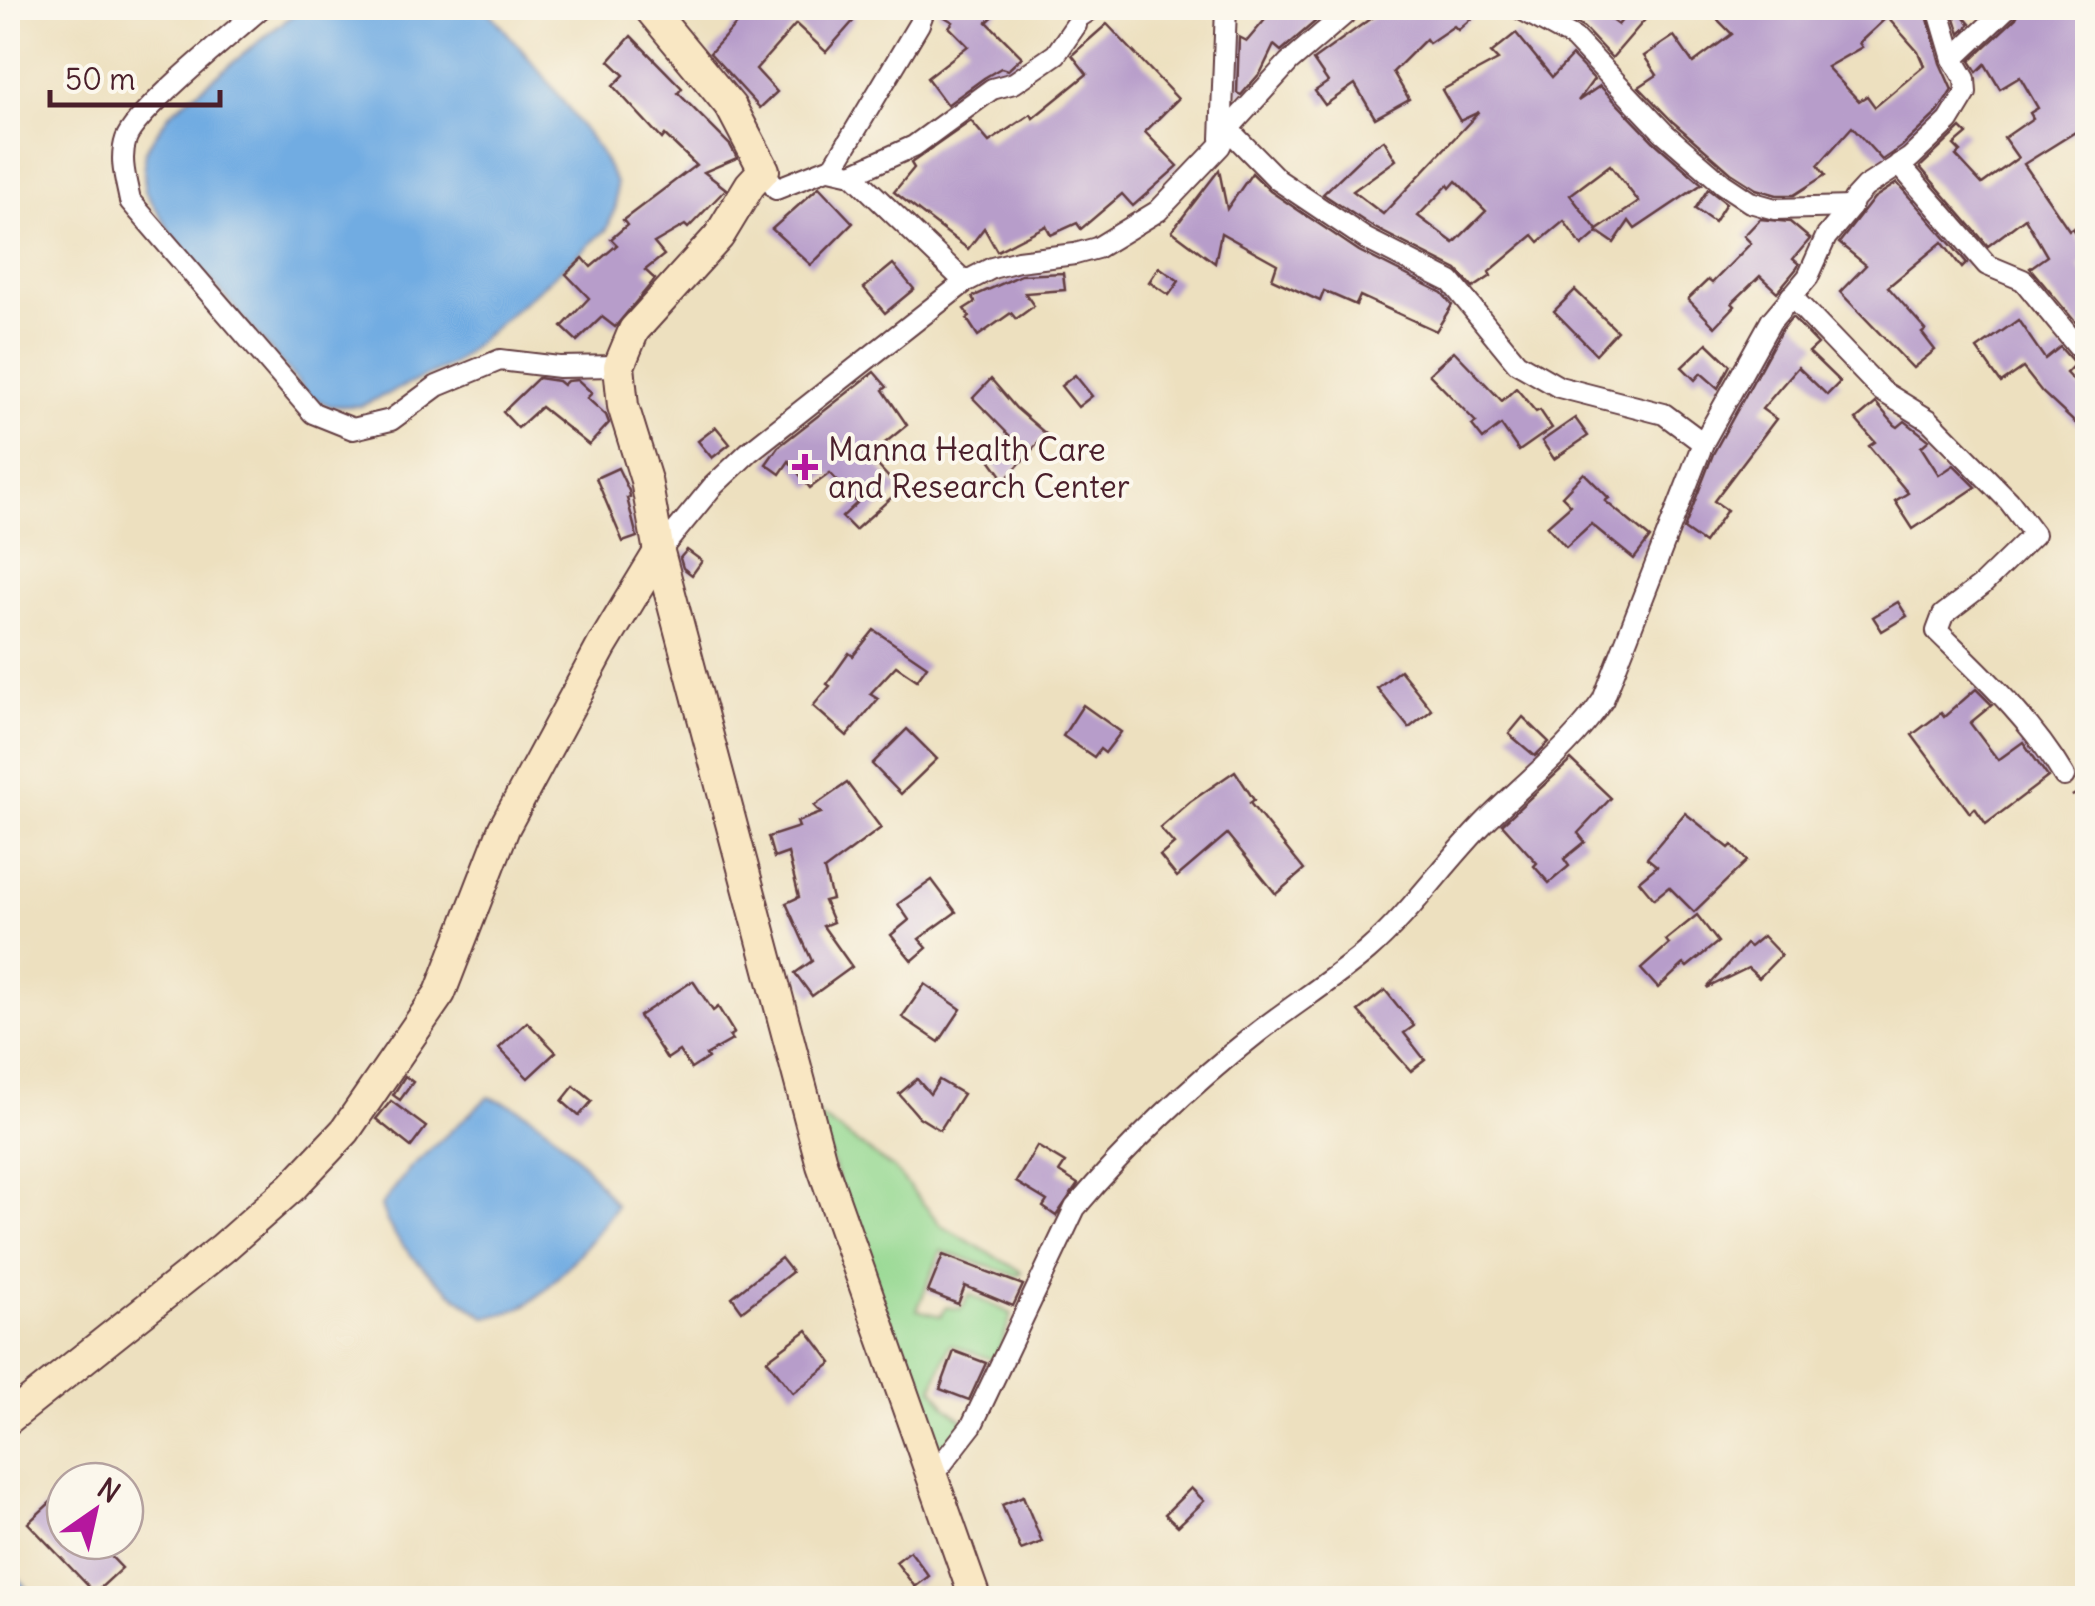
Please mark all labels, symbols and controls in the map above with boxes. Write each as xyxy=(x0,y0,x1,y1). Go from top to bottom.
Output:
scale bar xyxy=(50,45,220,107)
text: 50 m xyxy=(65,60,135,98)
place label: Manna Health Care and Research Center xyxy=(828,429,1130,507)
marker: Manna Health Care and Research Center xyxy=(792,454,818,480)
north arrow xyxy=(45,1461,145,1561)
text: N xyxy=(91,1470,127,1511)

